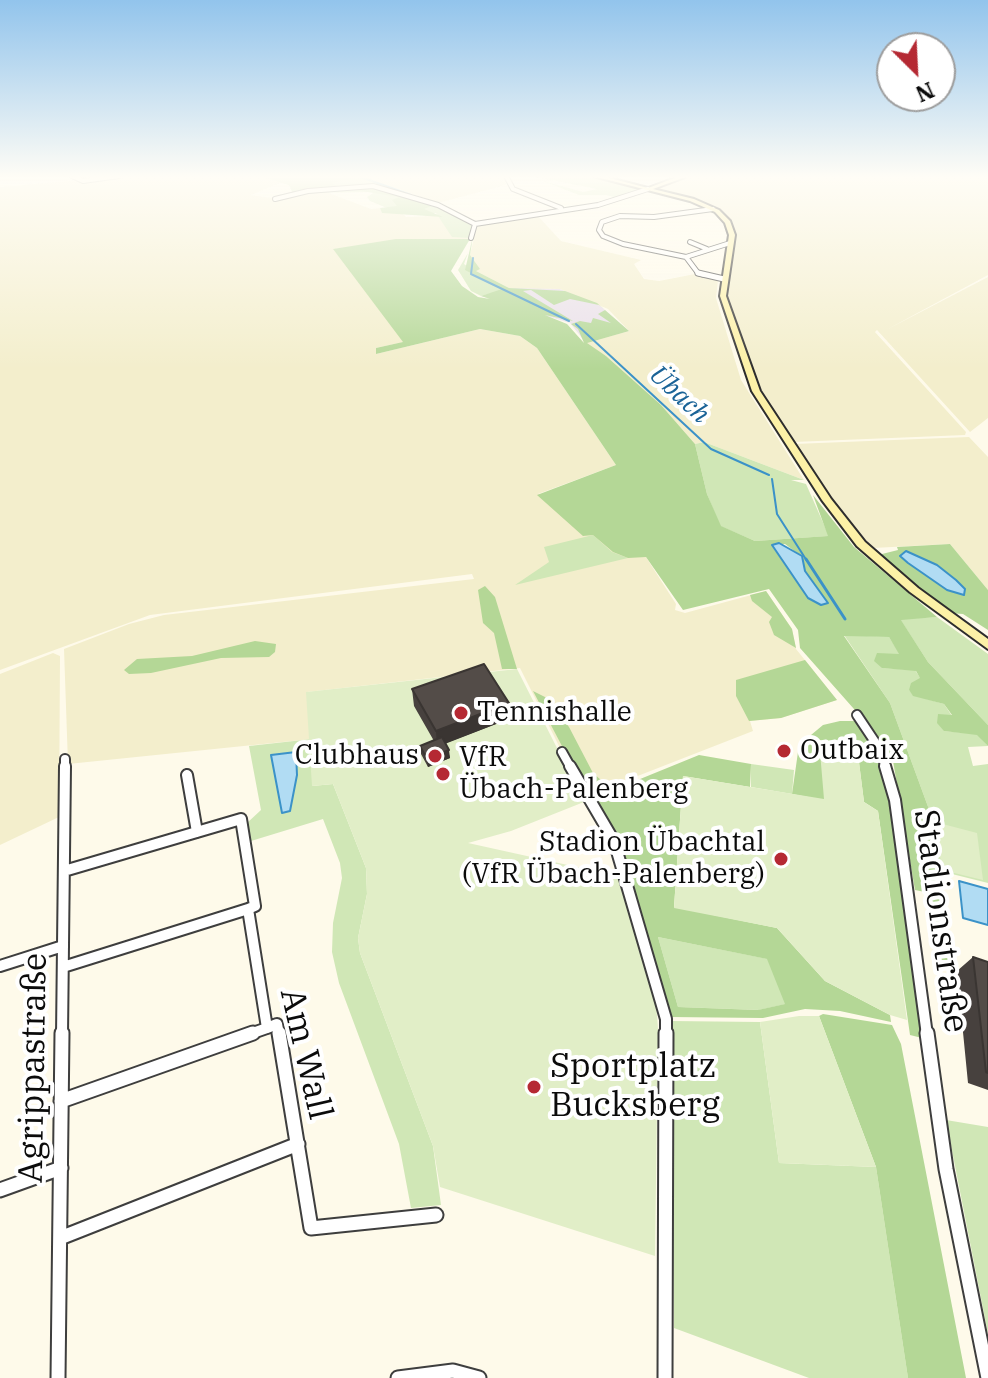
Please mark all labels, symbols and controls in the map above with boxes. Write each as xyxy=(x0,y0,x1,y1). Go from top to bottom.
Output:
north arrow xyxy=(876,32,956,112)
text: N xyxy=(911,76,939,109)
water label: Übach xyxy=(643,360,715,430)
place label: Tennishalle xyxy=(477,696,632,730)
marker: Tennishalle xyxy=(452,704,470,722)
place label: Outbaix xyxy=(800,734,904,768)
place label: Clubhaus xyxy=(295,739,419,773)
place label: VfR Übach-Palenberg xyxy=(459,741,688,807)
marker: Outbaix xyxy=(775,742,793,760)
marker: Clubhaus xyxy=(426,747,444,765)
marker: VfR Übach-Palenberg xyxy=(434,765,452,783)
street label: Stadionstraße xyxy=(904,807,976,1035)
place label: Stadion Übachtal (VfR Übach-Palenberg) xyxy=(462,826,765,892)
marker: Stadion Übachtal (VfR Übach-Palenberg) xyxy=(772,850,790,868)
street label: Agrippastraße xyxy=(12,953,56,1183)
street label: Am Wall xyxy=(270,984,340,1124)
place label: Sportplatz Bucksberg xyxy=(550,1047,720,1126)
marker: Sportplatz Bucksberg xyxy=(525,1078,543,1096)

